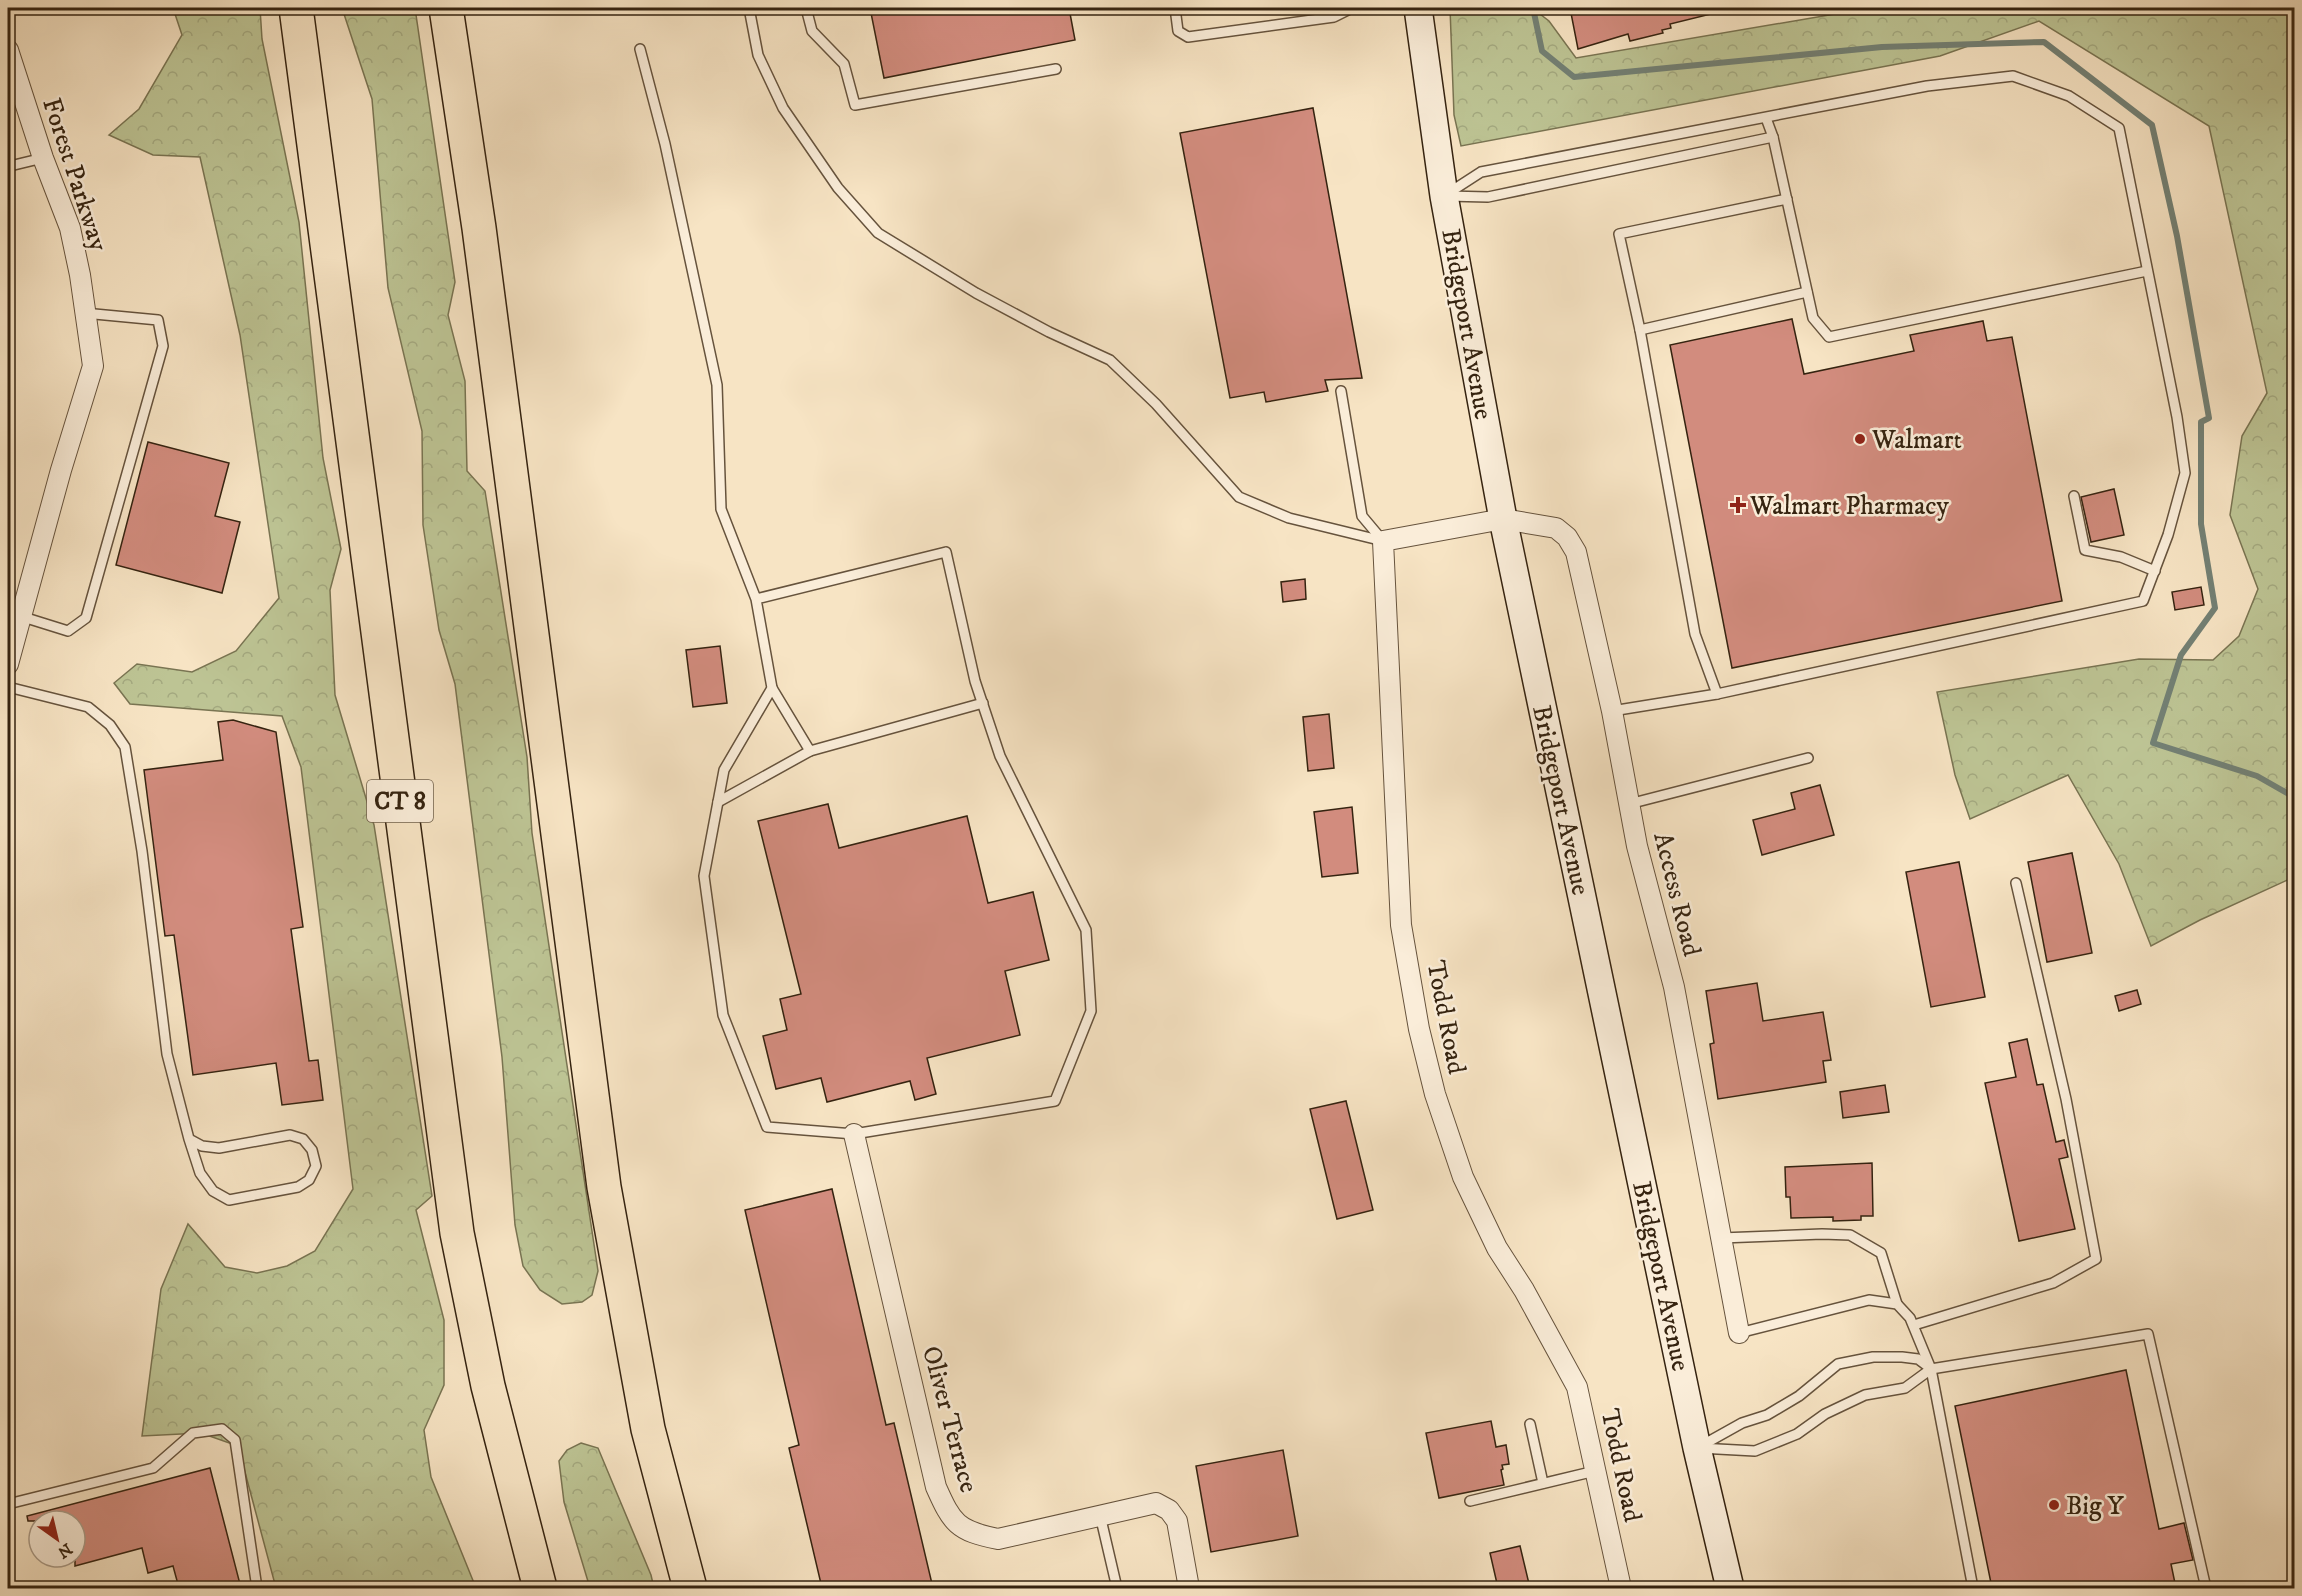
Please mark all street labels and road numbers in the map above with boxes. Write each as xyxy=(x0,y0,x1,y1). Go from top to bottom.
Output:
street label: Forest Parkway xyxy=(34,94,115,256)
street label: Bridgeport Avenue xyxy=(1433,226,1500,422)
street label: Bridgeport Avenue xyxy=(1524,702,1597,898)
road number: CT 8 xyxy=(367,780,433,822)
street label: Access Road xyxy=(1645,829,1708,960)
street label: Todd Road xyxy=(1418,958,1473,1077)
street label: Bridgeport Avenue xyxy=(1624,1178,1697,1374)
street label: Oliver Terrace xyxy=(914,1343,985,1496)
street label: Todd Road xyxy=(1592,1406,1649,1525)

